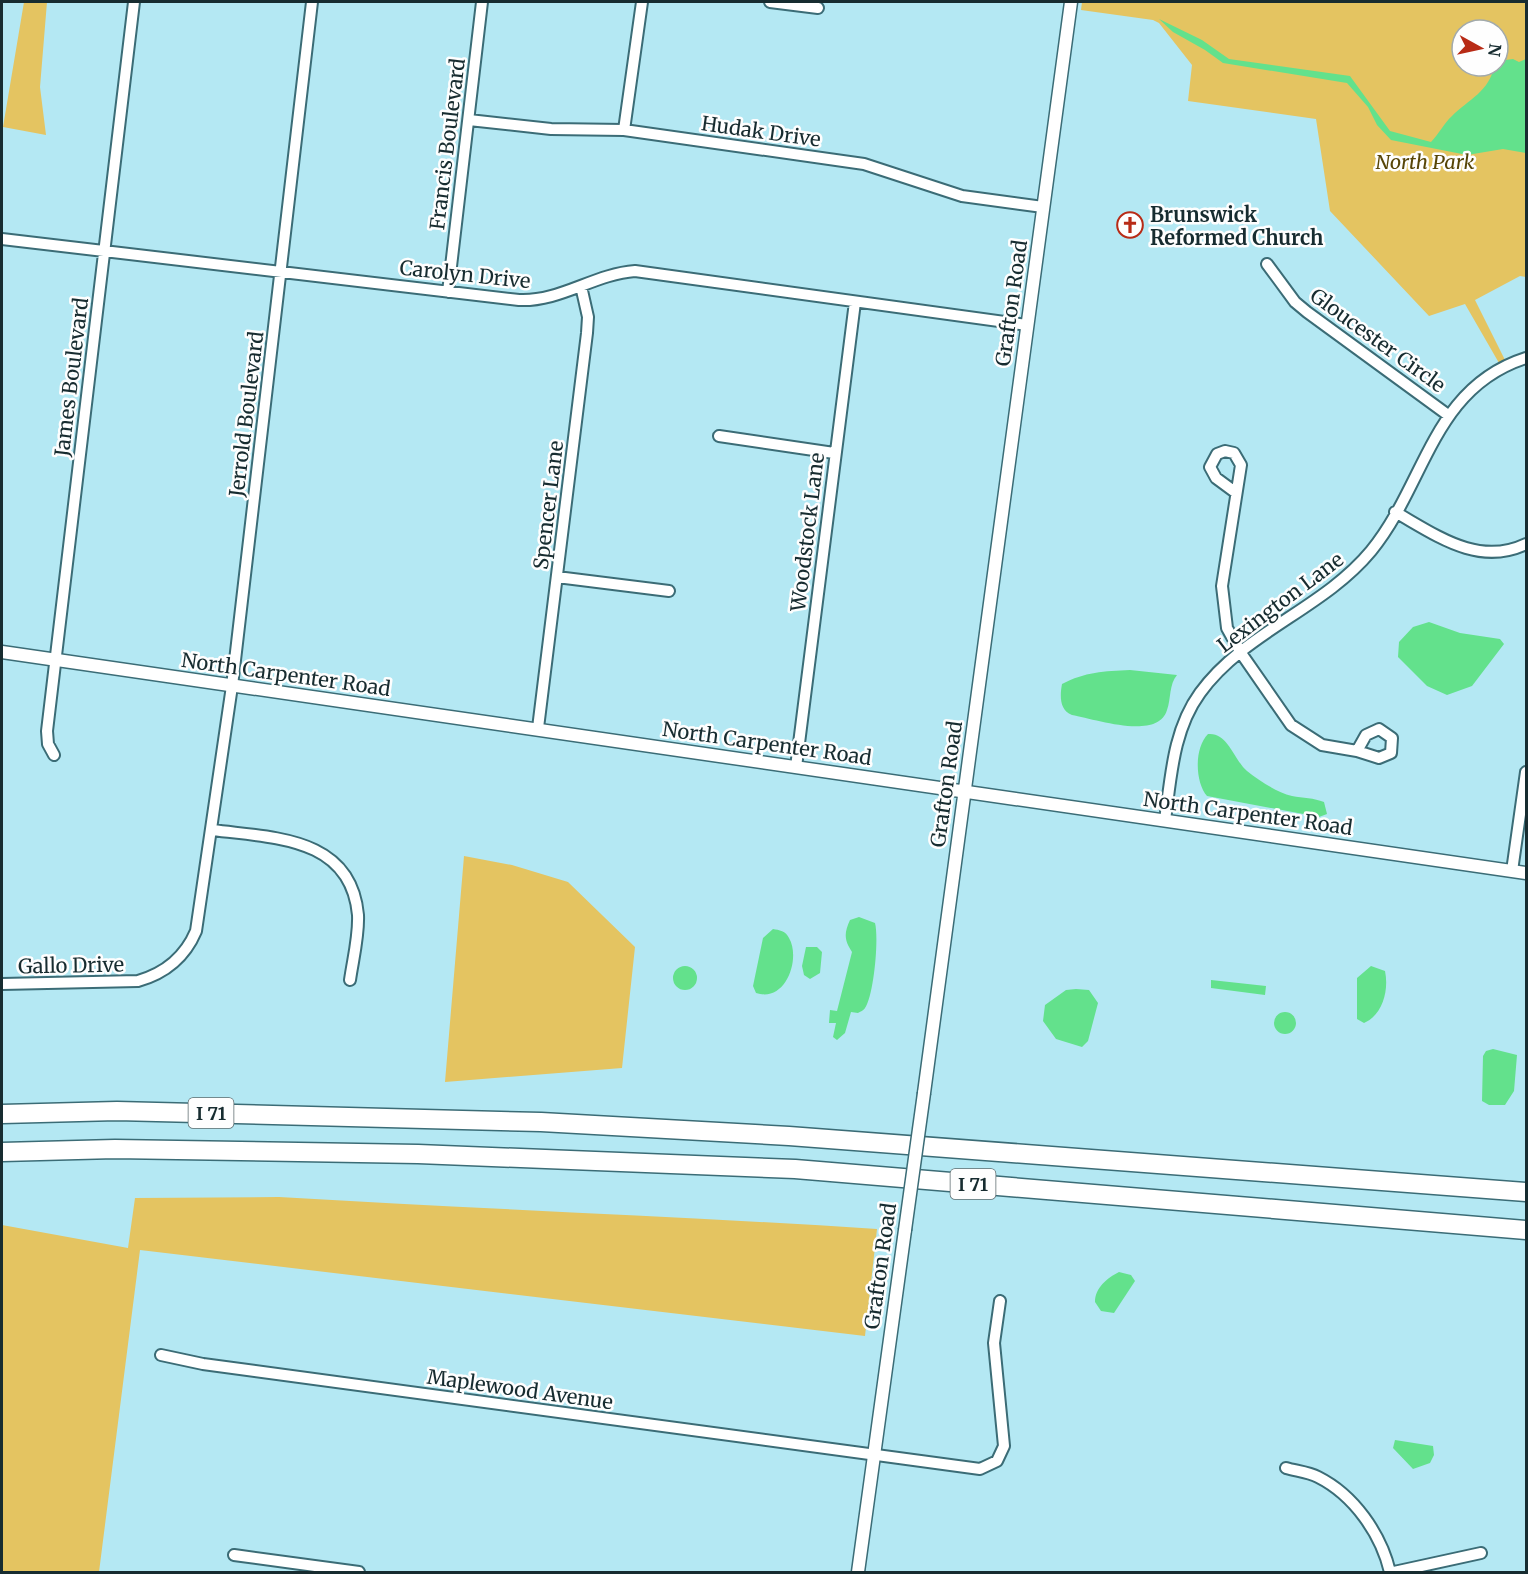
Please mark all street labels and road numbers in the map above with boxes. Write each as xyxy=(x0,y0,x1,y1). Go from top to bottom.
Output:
street label: Francis Boulevard xyxy=(424,57,470,231)
street label: Hudak Drive xyxy=(700,110,822,152)
street label: Grafton Road xyxy=(990,238,1032,368)
street label: Carolyn Drive xyxy=(398,255,532,293)
street label: Gloucester Circle xyxy=(1306,283,1450,397)
street label: James Boulevard xyxy=(49,296,93,459)
street label: Jerrold Boulevard xyxy=(223,330,269,499)
street label: Spencer Lane xyxy=(528,439,568,571)
street label: Woodstock Lane xyxy=(785,451,829,614)
street label: Lexington Lane xyxy=(1212,546,1348,658)
street label: North Carpenter Road xyxy=(180,647,392,701)
street label: North Carpenter Road xyxy=(661,716,873,770)
street label: Grafton Road xyxy=(925,719,967,849)
street label: North Carpenter Road xyxy=(1142,786,1354,840)
street label: Gallo Drive xyxy=(18,952,124,978)
road number: I 71 xyxy=(188,1098,234,1128)
road number: I 71 xyxy=(950,1169,996,1199)
street label: Grafton Road xyxy=(859,1201,901,1331)
street label: Maplewood Avenue xyxy=(425,1364,615,1414)

